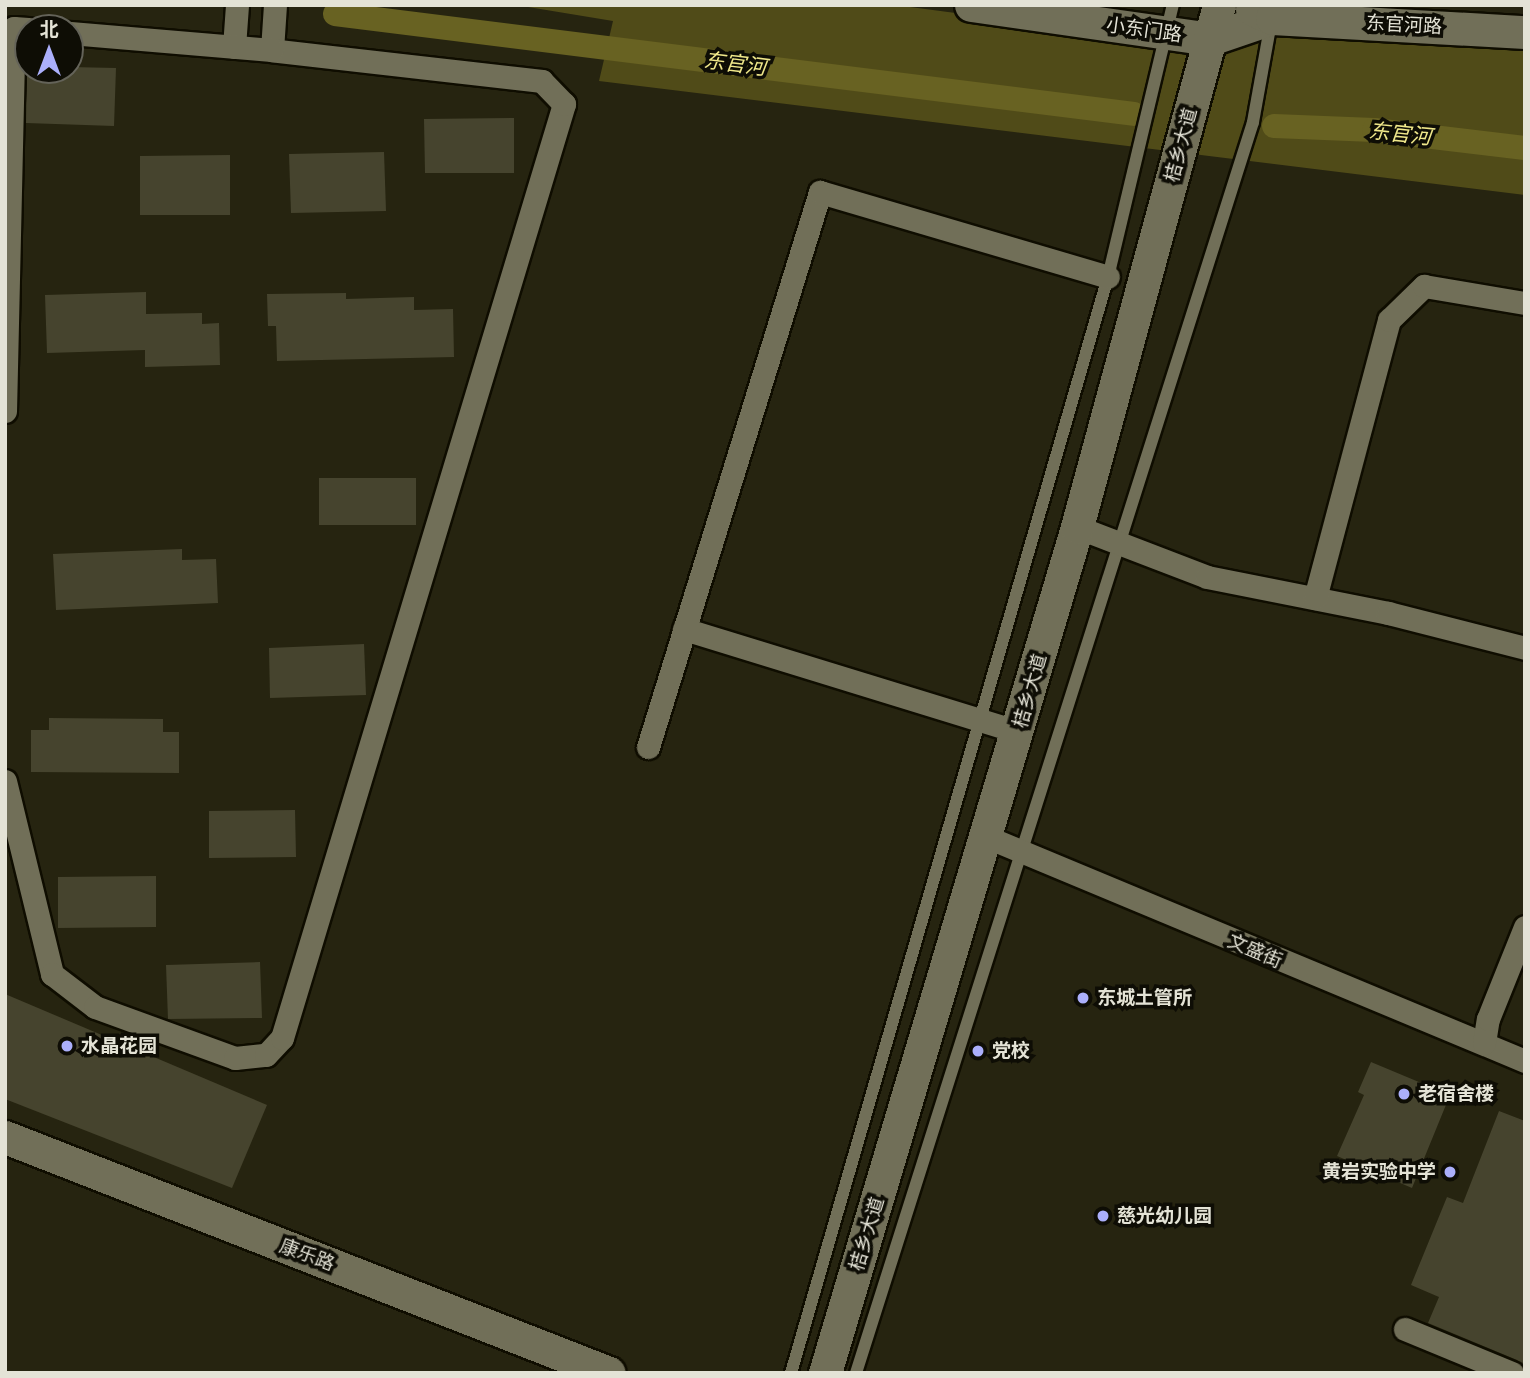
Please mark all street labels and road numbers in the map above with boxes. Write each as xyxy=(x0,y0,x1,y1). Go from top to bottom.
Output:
street label: 东官河路 xyxy=(1365,12,1443,38)
street label: 小东门路 xyxy=(1105,13,1183,47)
street label: 桔乡大道 xyxy=(1160,105,1202,185)
street label: 桔乡大道 xyxy=(1009,651,1051,731)
street label: 文盛街 xyxy=(1224,929,1286,973)
street label: 桔乡大道 xyxy=(845,1194,889,1274)
street label: 康乐路 xyxy=(276,1234,338,1276)

